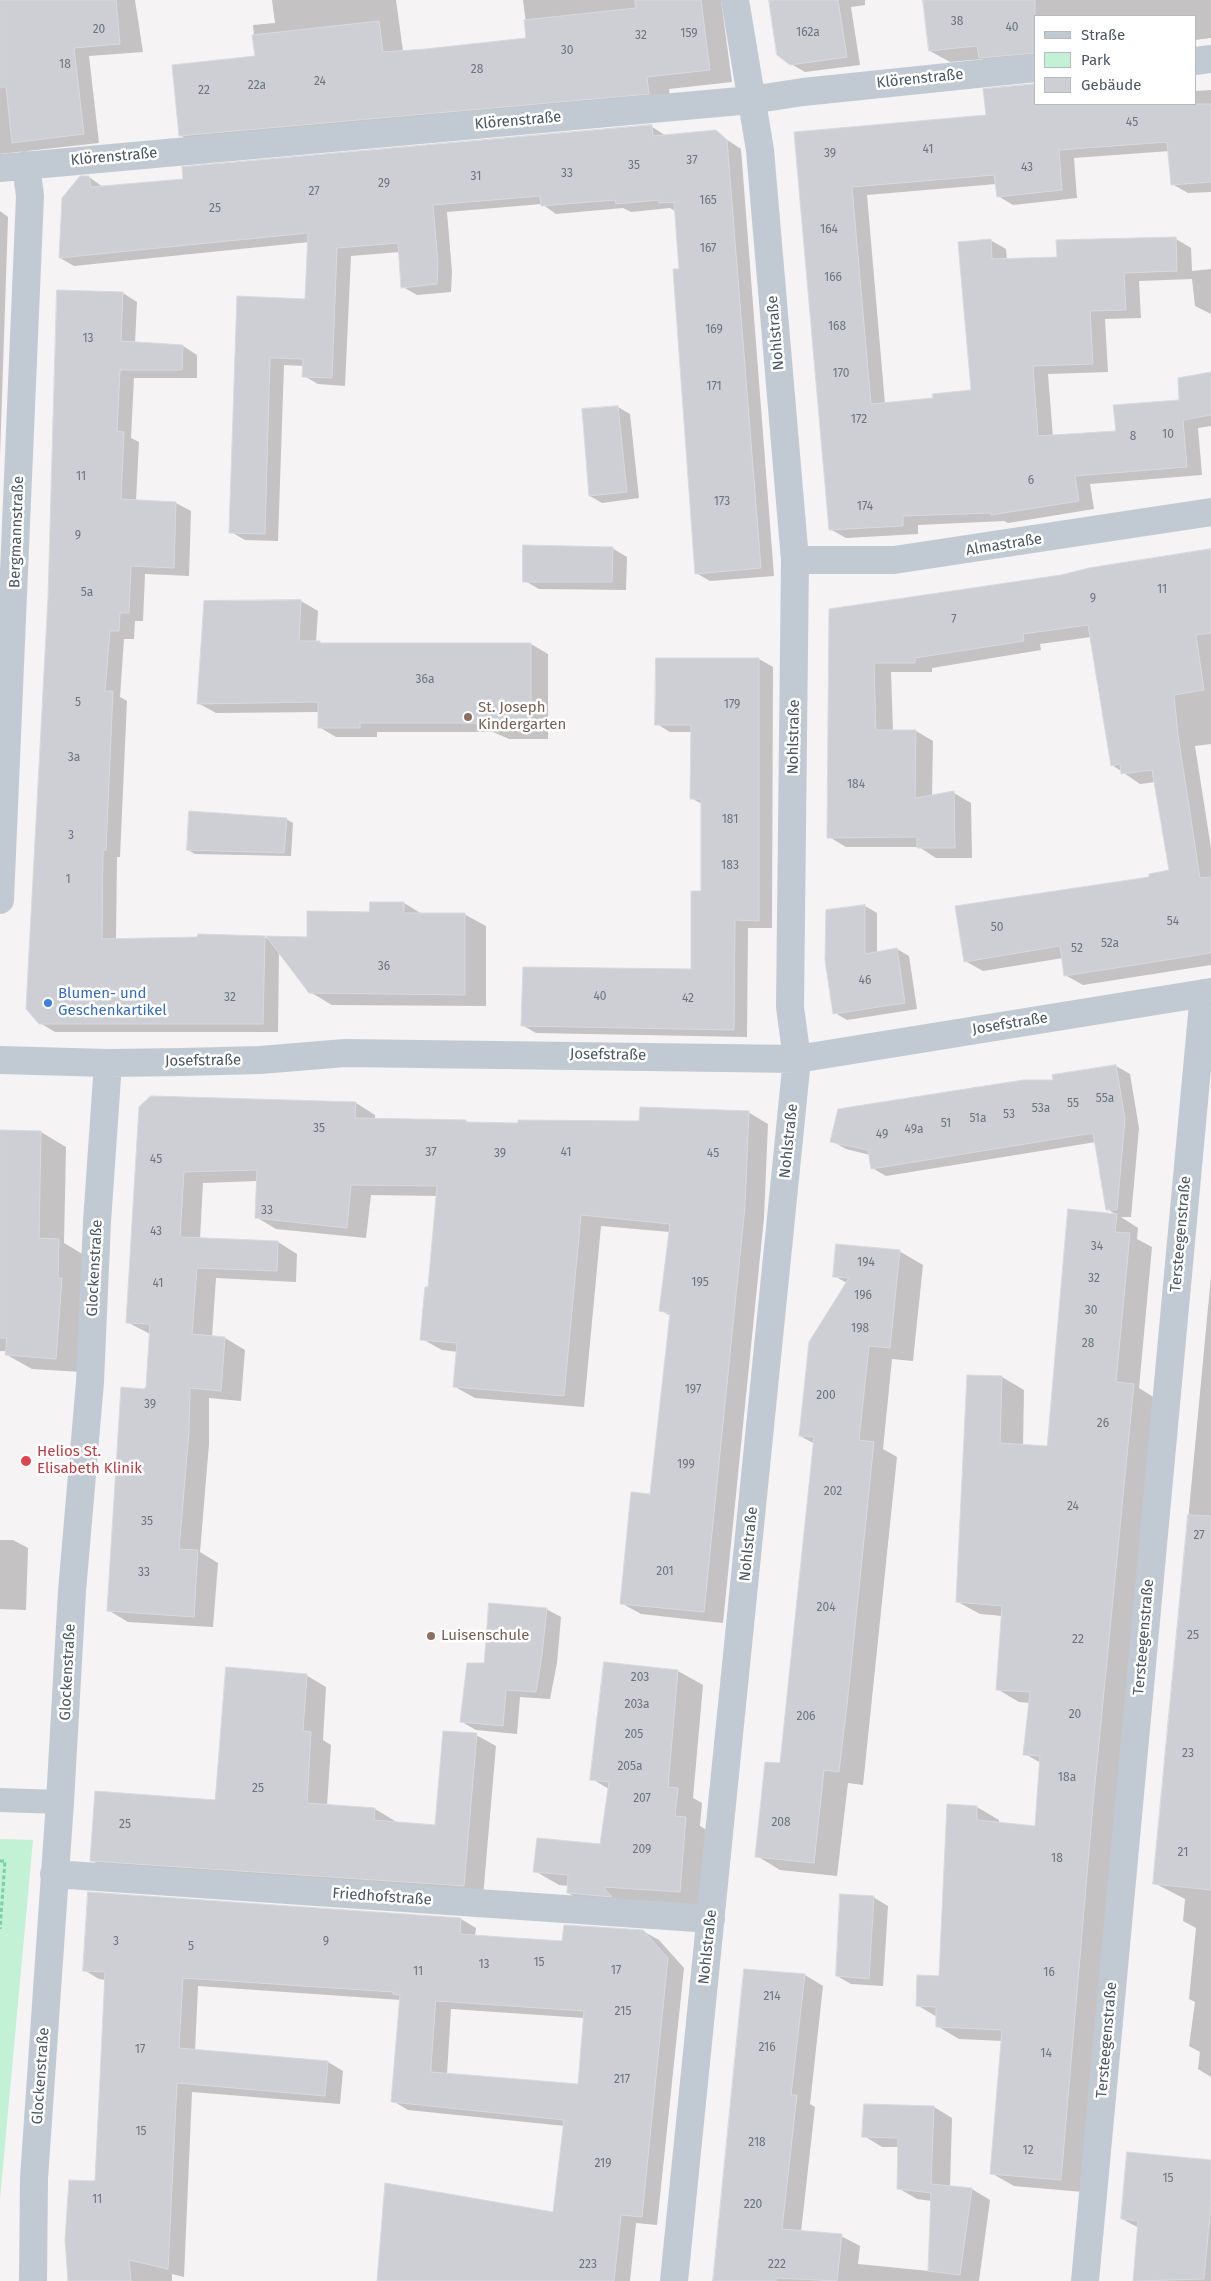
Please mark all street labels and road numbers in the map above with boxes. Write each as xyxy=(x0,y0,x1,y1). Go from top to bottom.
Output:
street label: Klörenstraße xyxy=(876,65,964,93)
street label: Klörenstraße xyxy=(474,108,562,134)
street label: Klörenstraße xyxy=(70,144,158,170)
street label: Nohlstraße xyxy=(764,295,788,371)
street label: Bergmannstraße xyxy=(6,476,28,588)
street label: Almastraße xyxy=(965,530,1043,560)
street label: Nohlstraße xyxy=(784,699,804,775)
street label: Josefstraße xyxy=(971,1009,1049,1039)
street label: Josefstraße xyxy=(570,1045,646,1065)
street label: Josefstraße xyxy=(165,1051,241,1071)
street label: Nohlstraße xyxy=(776,1103,802,1179)
street label: Tersteegenstraße xyxy=(1167,1175,1195,1293)
street label: Glockenstraße xyxy=(83,1219,107,1317)
street label: Nohlstraße xyxy=(736,1506,762,1582)
street label: Tersteegenstraße xyxy=(1130,1578,1158,1696)
street label: Glockenstraße xyxy=(56,1623,80,1721)
street label: Friedhofstraße xyxy=(332,1885,432,1909)
street label: Nohlstraße xyxy=(695,1909,721,1985)
street label: Tersteegenstraße xyxy=(1093,1981,1121,2099)
street label: Glockenstraße xyxy=(29,2027,53,2125)

